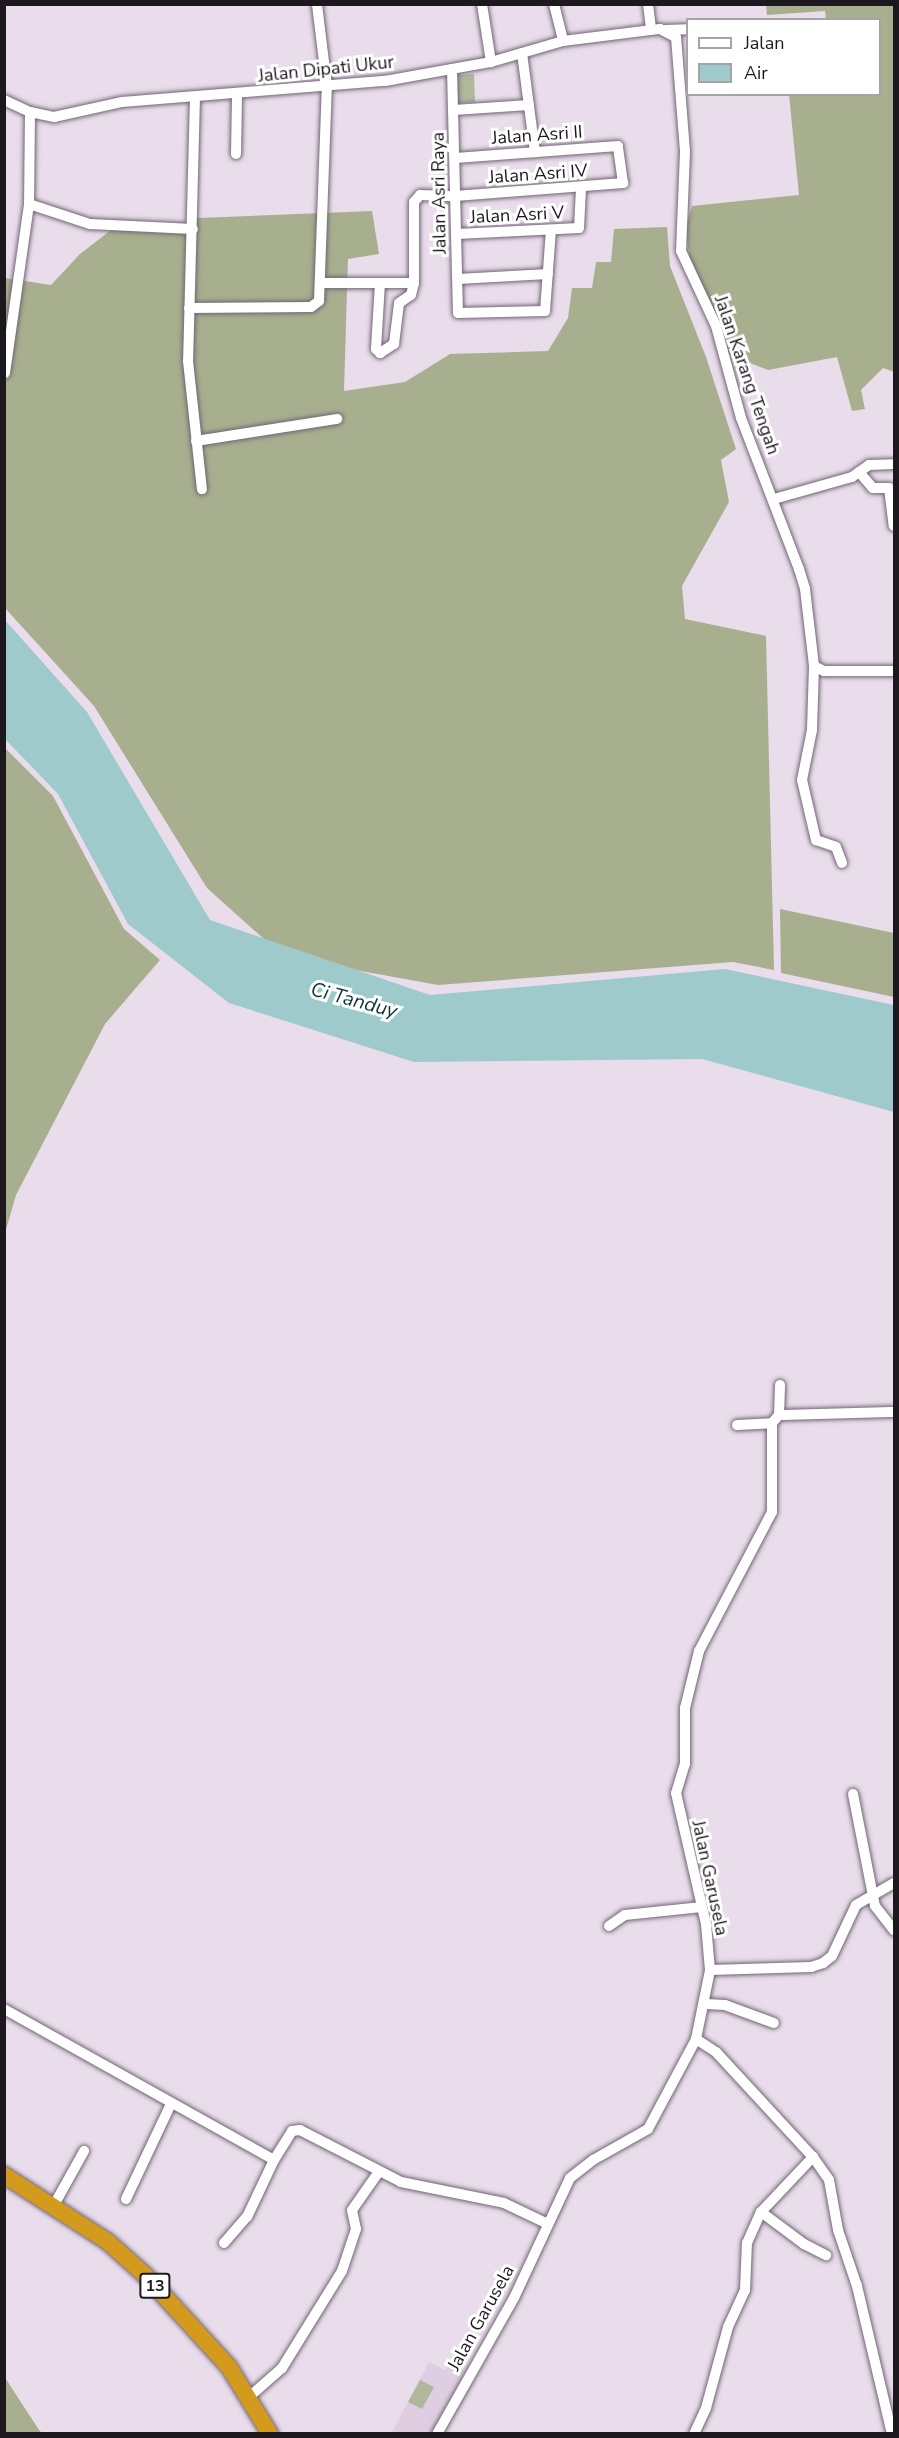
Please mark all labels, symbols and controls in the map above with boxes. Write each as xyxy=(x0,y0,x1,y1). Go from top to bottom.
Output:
legend xyxy=(686,18,881,96)
text: Jalan xyxy=(744,31,784,55)
street label: Jalan Dipati Ukur xyxy=(257,51,395,87)
text: Air xyxy=(744,61,768,85)
street label: Jalan Asri II xyxy=(491,121,583,149)
street label: Jalan Asri Raya xyxy=(427,132,451,254)
street label: Jalan Asri IV xyxy=(488,160,588,188)
street label: Jalan Asri V xyxy=(469,202,565,228)
street label: Jalan Karang Tengah xyxy=(710,293,784,457)
water label: Ci Tanduy xyxy=(308,977,400,1023)
street label: Jalan Garusela xyxy=(687,1818,733,1938)
street label: Jalan Garusela xyxy=(443,2261,519,2375)
road number: 13 xyxy=(138,2273,172,2299)

